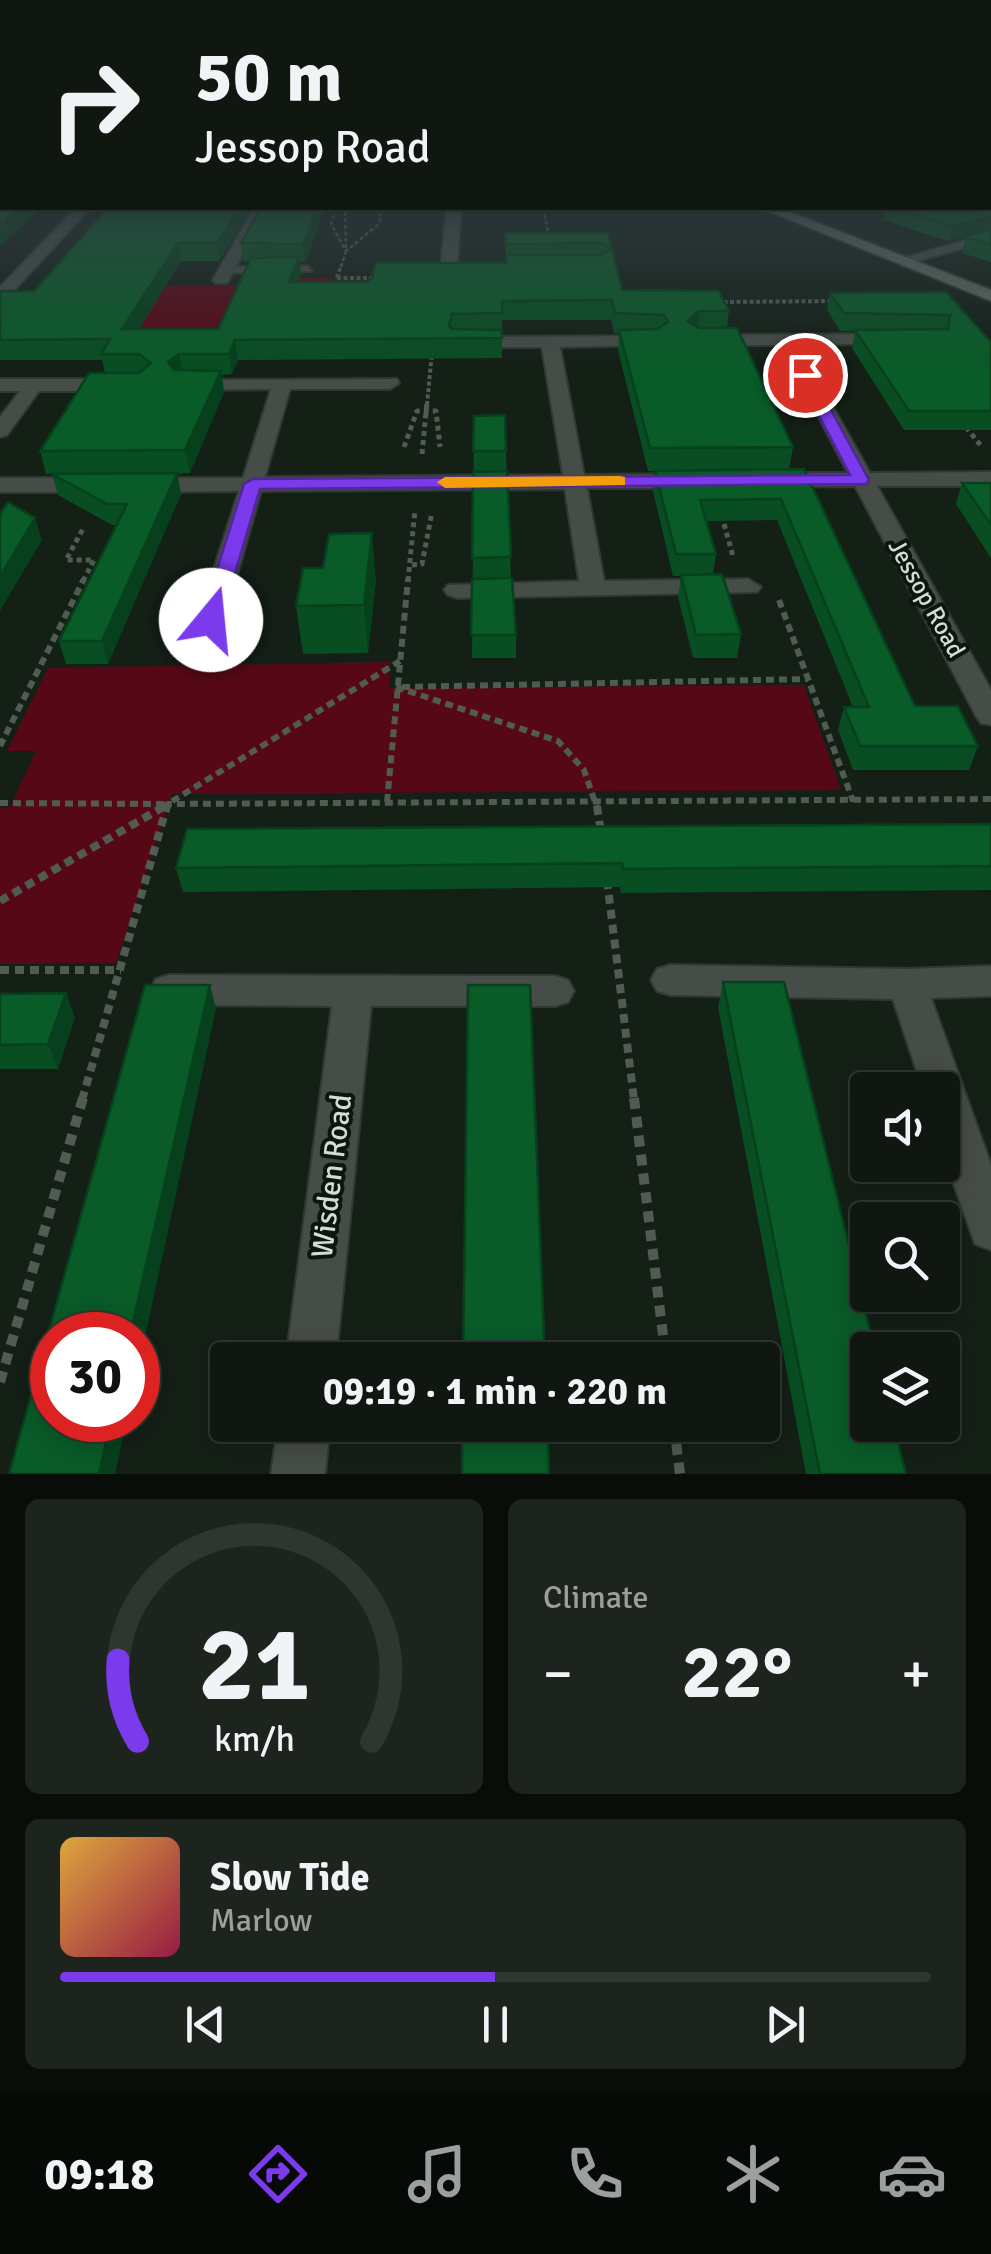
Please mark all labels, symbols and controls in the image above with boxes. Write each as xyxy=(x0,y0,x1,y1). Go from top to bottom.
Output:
text: 50 m xyxy=(195,34,343,120)
icon: right xyxy=(30,40,160,170)
text: Jessop Road xyxy=(195,120,431,175)
pin xyxy=(763,333,848,418)
icon: arrive xyxy=(778,348,833,403)
street label: Jessop Road xyxy=(882,533,972,663)
position arrow xyxy=(159,568,263,672)
map controls xyxy=(850,1072,960,1442)
button: sound xyxy=(850,1072,960,1182)
street label: Wisden Road xyxy=(304,1092,360,1260)
button: search xyxy=(850,1202,960,1312)
speed limit sign: 30 xyxy=(30,1312,160,1442)
button: layers xyxy=(850,1332,960,1442)
text: 09:19 · 1 min · 220 m xyxy=(323,1368,667,1415)
text: Climate xyxy=(543,1578,649,1617)
text: 21 xyxy=(198,1601,310,1729)
text: 22° xyxy=(682,1626,793,1719)
text: − xyxy=(543,1640,573,1708)
text: + xyxy=(901,1640,931,1708)
text: km/h xyxy=(214,1717,294,1761)
text: Slow Tide xyxy=(210,1854,370,1901)
text: Marlow xyxy=(210,1901,312,1940)
icon: previous xyxy=(178,1997,233,2052)
icon: pause xyxy=(468,1997,523,2052)
icon: next xyxy=(758,1997,813,2052)
icon: directions xyxy=(243,2139,313,2209)
icon: music xyxy=(402,2139,472,2209)
icon: phone xyxy=(560,2139,630,2209)
icon: climate xyxy=(718,2139,788,2209)
icon: car xyxy=(877,2139,947,2209)
text: 09:18 xyxy=(44,2147,155,2202)

